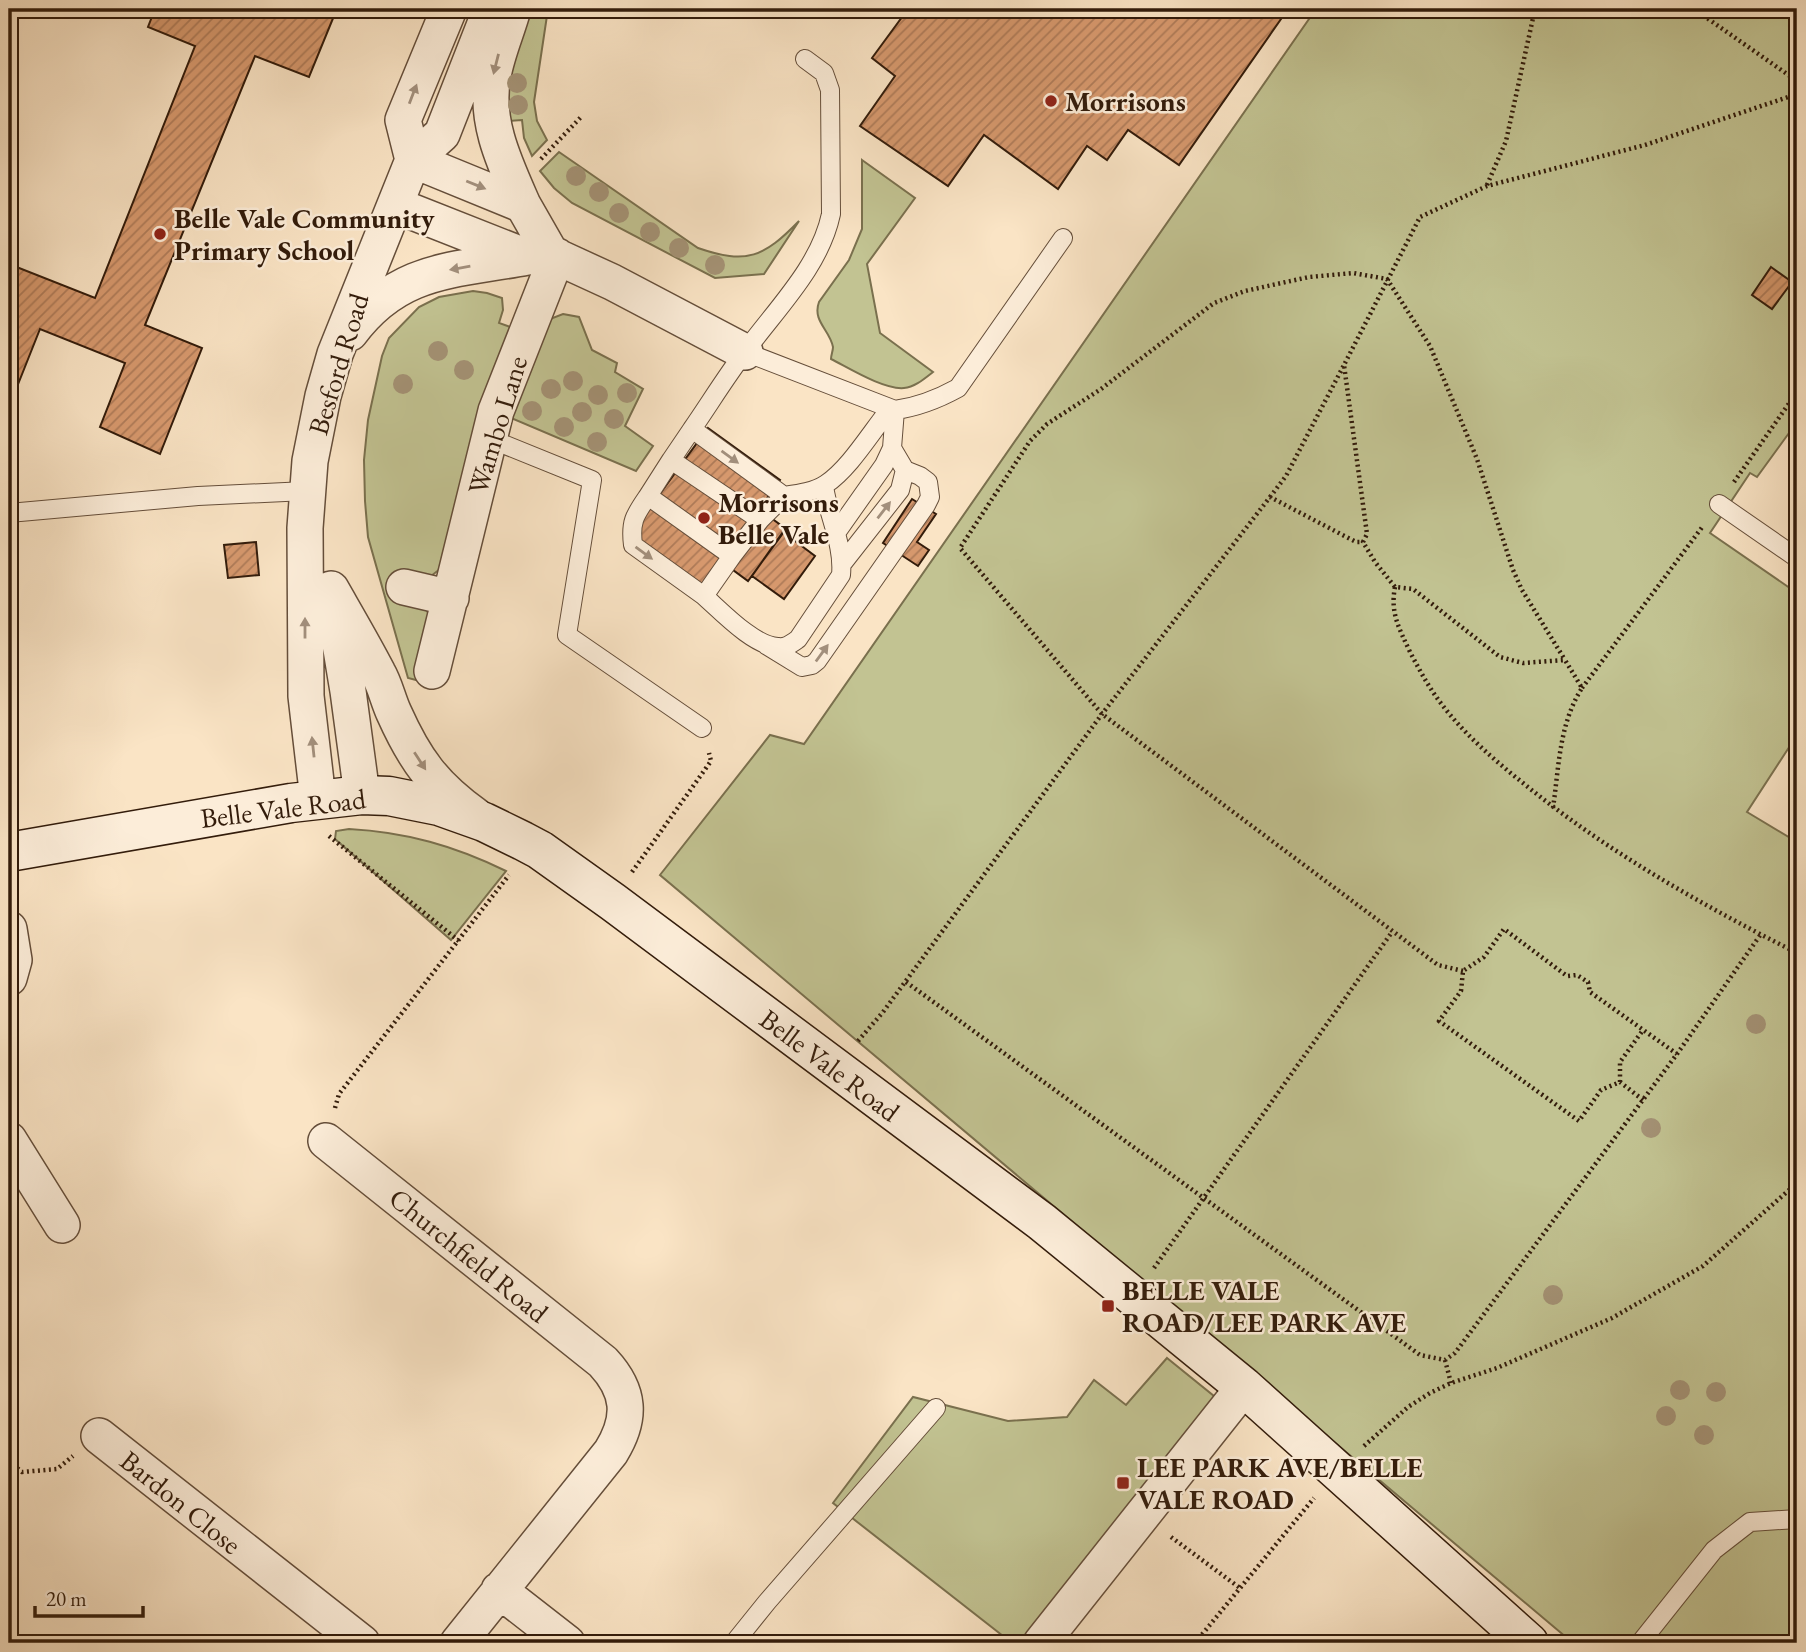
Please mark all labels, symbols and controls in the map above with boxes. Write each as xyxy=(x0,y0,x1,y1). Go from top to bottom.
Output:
one-way arrow xyxy=(490,53,501,75)
place label: Morrisons xyxy=(1065,83,1186,119)
one-way arrow xyxy=(408,84,419,105)
marker: Morrisons xyxy=(1043,93,1059,109)
one-way arrow xyxy=(466,180,487,191)
place label: Belle Vale Community Primary School xyxy=(174,200,435,268)
marker: Belle Vale Community Primary School xyxy=(152,226,168,242)
one-way arrow xyxy=(449,263,471,274)
street label: Besford Road xyxy=(299,288,377,439)
street label: Wambo Lane xyxy=(459,351,535,499)
one-way arrow xyxy=(721,450,740,464)
place label: Morrisons Belle Vale xyxy=(718,484,839,552)
one-way arrow xyxy=(876,501,890,519)
marker: Morrisons Belle Vale xyxy=(696,510,712,526)
one-way arrow xyxy=(635,546,654,560)
one-way arrow xyxy=(299,617,311,639)
one-way arrow xyxy=(815,644,830,662)
one-way arrow xyxy=(307,736,318,758)
one-way arrow xyxy=(413,752,426,771)
street label: Belle Vale Road xyxy=(198,780,369,836)
street label: Belle Vale Road xyxy=(753,1001,908,1130)
street label: Churchfield Road xyxy=(382,1180,557,1331)
place label: BELLE VALE ROAD/LEE PARK AVE xyxy=(1122,1272,1406,1340)
marker: BELLE VALE ROAD/LEE PARK AVE xyxy=(1100,1298,1116,1314)
street label: Bardon Close xyxy=(113,1442,249,1562)
place label: LEE PARK AVE/BELLE VALE ROAD xyxy=(1137,1449,1423,1517)
marker: LEE PARK AVE/BELLE VALE ROAD xyxy=(1115,1475,1131,1491)
scale bar xyxy=(35,1575,144,1619)
text: 20 m xyxy=(46,1585,87,1612)

